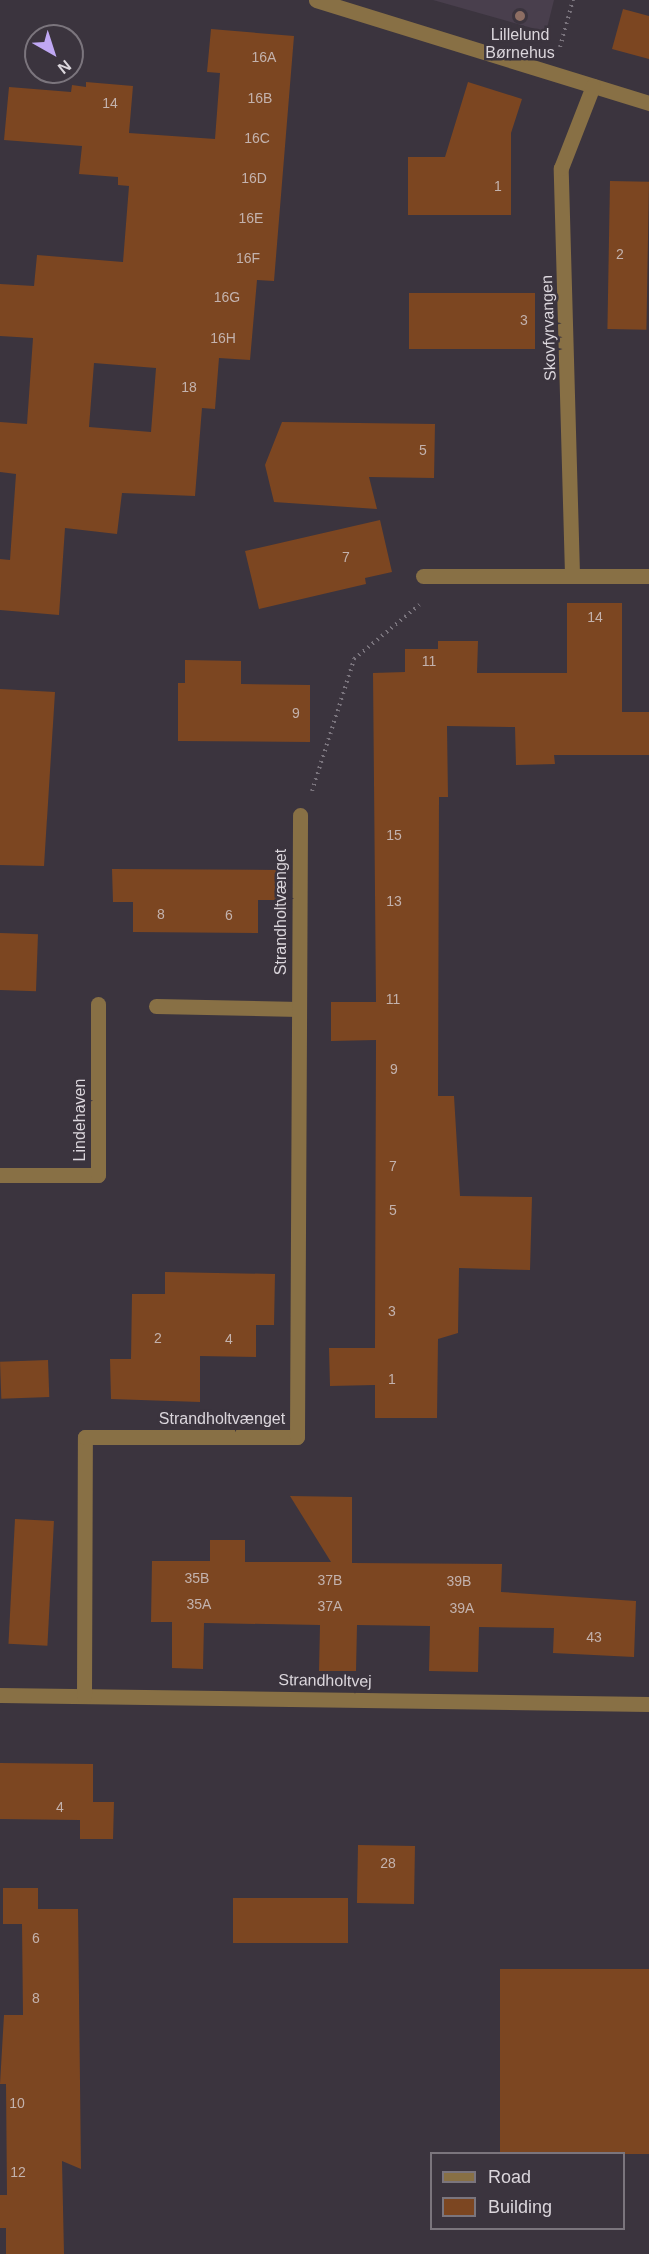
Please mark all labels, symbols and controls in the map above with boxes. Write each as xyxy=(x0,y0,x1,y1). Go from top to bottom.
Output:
marker: Lillelund Børnehus xyxy=(513,9,527,23)
north arrow xyxy=(24,24,84,84)
place label: Lillelund Børnehus xyxy=(485,25,555,63)
house number: 16A xyxy=(252,49,276,65)
text: N xyxy=(55,57,74,77)
house number: 16B xyxy=(248,90,272,106)
house number: 14 xyxy=(102,95,118,111)
house number: 16C xyxy=(244,130,270,146)
house number: 16D xyxy=(241,170,267,186)
house number: 1 xyxy=(494,178,502,194)
house number: 16E xyxy=(239,210,263,226)
house number: 2 xyxy=(616,246,624,262)
house number: 16F xyxy=(236,250,260,266)
street label: Skovfyrvangen xyxy=(538,275,560,381)
house number: 16G xyxy=(214,289,240,305)
house number: 3 xyxy=(520,312,528,328)
house number: 16H xyxy=(210,330,236,346)
house number: 18 xyxy=(181,379,197,395)
house number: 5 xyxy=(419,442,427,458)
house number: 7 xyxy=(342,549,350,565)
house number: 14 xyxy=(587,609,603,625)
house number: 11 xyxy=(422,653,436,669)
house number: 9 xyxy=(292,705,300,721)
house number: 15 xyxy=(386,827,402,843)
street label: Strandholtvænget xyxy=(271,849,291,975)
house number: 13 xyxy=(386,893,402,909)
house number: 8 xyxy=(157,906,165,922)
house number: 6 xyxy=(225,907,233,923)
house number: 11 xyxy=(386,991,400,1007)
house number: 9 xyxy=(390,1061,398,1077)
street label: Lindehaven xyxy=(70,1079,90,1161)
house number: 7 xyxy=(389,1158,397,1174)
house number: 5 xyxy=(389,1202,397,1218)
house number: 3 xyxy=(388,1303,396,1319)
house number: 2 xyxy=(154,1330,162,1346)
house number: 4 xyxy=(225,1331,233,1347)
house number: 1 xyxy=(388,1371,396,1387)
street label: Strandholtvænget xyxy=(159,1409,285,1429)
house number: 35B xyxy=(185,1570,209,1586)
house number: 37B xyxy=(318,1572,342,1588)
house number: 39B xyxy=(447,1573,471,1589)
house number: 35A xyxy=(187,1596,211,1612)
house number: 37A xyxy=(318,1598,342,1614)
house number: 39A xyxy=(450,1600,474,1616)
house number: 43 xyxy=(586,1629,602,1645)
street label: Strandholtvej xyxy=(278,1671,372,1691)
house number: 4 xyxy=(56,1799,64,1815)
house number: 28 xyxy=(380,1855,396,1871)
house number: 6 xyxy=(32,1930,40,1946)
house number: 8 xyxy=(32,1990,40,2006)
house number: 10 xyxy=(9,2095,25,2111)
legend xyxy=(430,2152,625,2230)
house number: 12 xyxy=(10,2164,26,2180)
text: Road xyxy=(488,2167,531,2187)
text: Building xyxy=(488,2197,552,2217)

